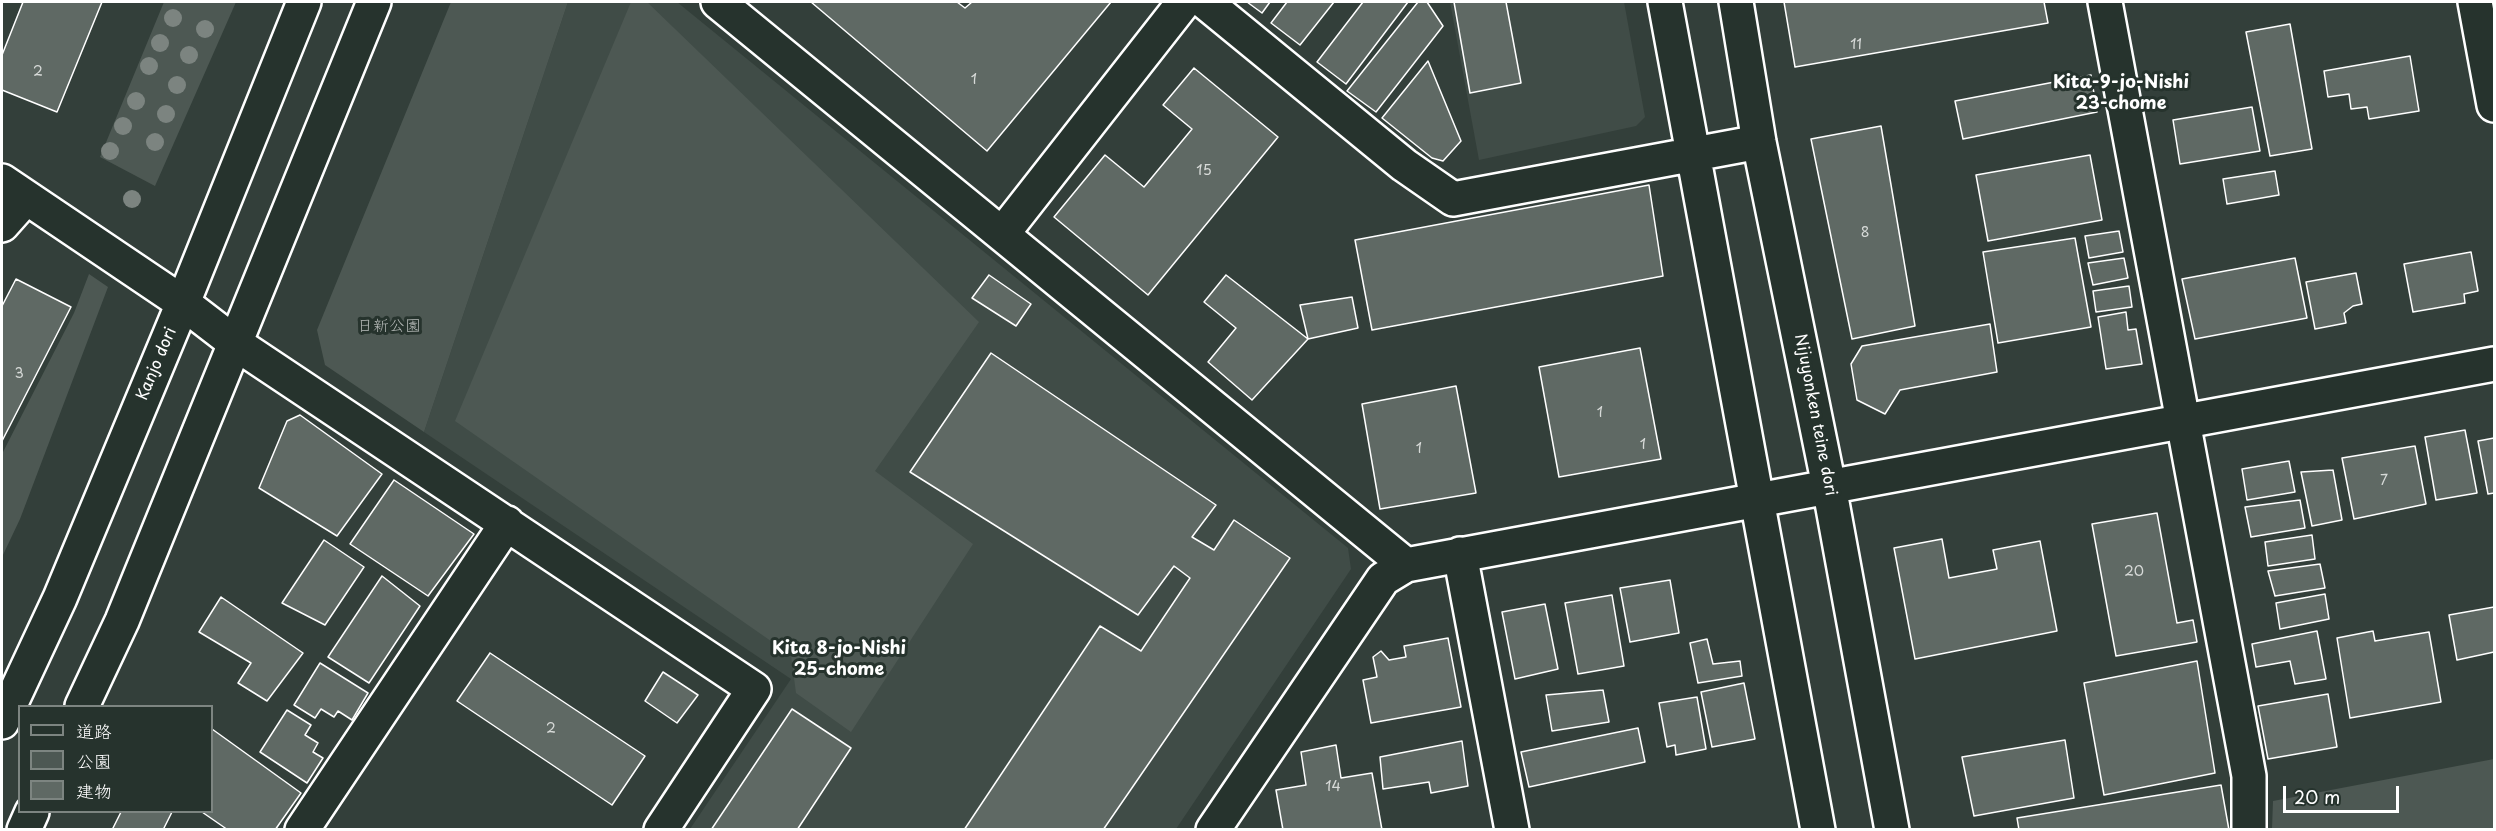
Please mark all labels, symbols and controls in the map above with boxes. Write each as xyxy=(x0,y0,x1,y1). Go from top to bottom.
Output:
house number: 11 xyxy=(1850,37,1862,53)
house number: 2 xyxy=(33,64,43,80)
house number: 1 xyxy=(971,72,977,88)
district label: Kita-9-jo-Nishi 23-chome xyxy=(2053,72,2189,115)
house number: 15 xyxy=(1196,163,1212,179)
house number: 8 xyxy=(1861,225,1869,241)
park label: 日新公園 xyxy=(357,317,421,337)
street label: Kanjo dori xyxy=(133,325,181,403)
street label: Nijuyonken teine dori xyxy=(1790,332,1840,498)
house number: 3 xyxy=(14,366,24,382)
house number: 1 xyxy=(1597,405,1603,421)
house number: 1 xyxy=(1640,437,1646,453)
house number: 1 xyxy=(1416,441,1422,457)
house number: 7 xyxy=(2380,473,2388,489)
house number: 20 xyxy=(2124,564,2144,580)
district label: Kita 8-jo-Nishi 25-chome xyxy=(772,638,906,680)
legend xyxy=(18,705,213,813)
text: 道路 xyxy=(76,717,112,744)
house number: 2 xyxy=(546,721,556,737)
text: 公園 xyxy=(76,747,112,774)
scale bar xyxy=(2286,774,2402,812)
text: 建物 xyxy=(76,777,112,804)
house number: 14 xyxy=(1325,779,1341,795)
text: 20 m xyxy=(2294,783,2340,810)

